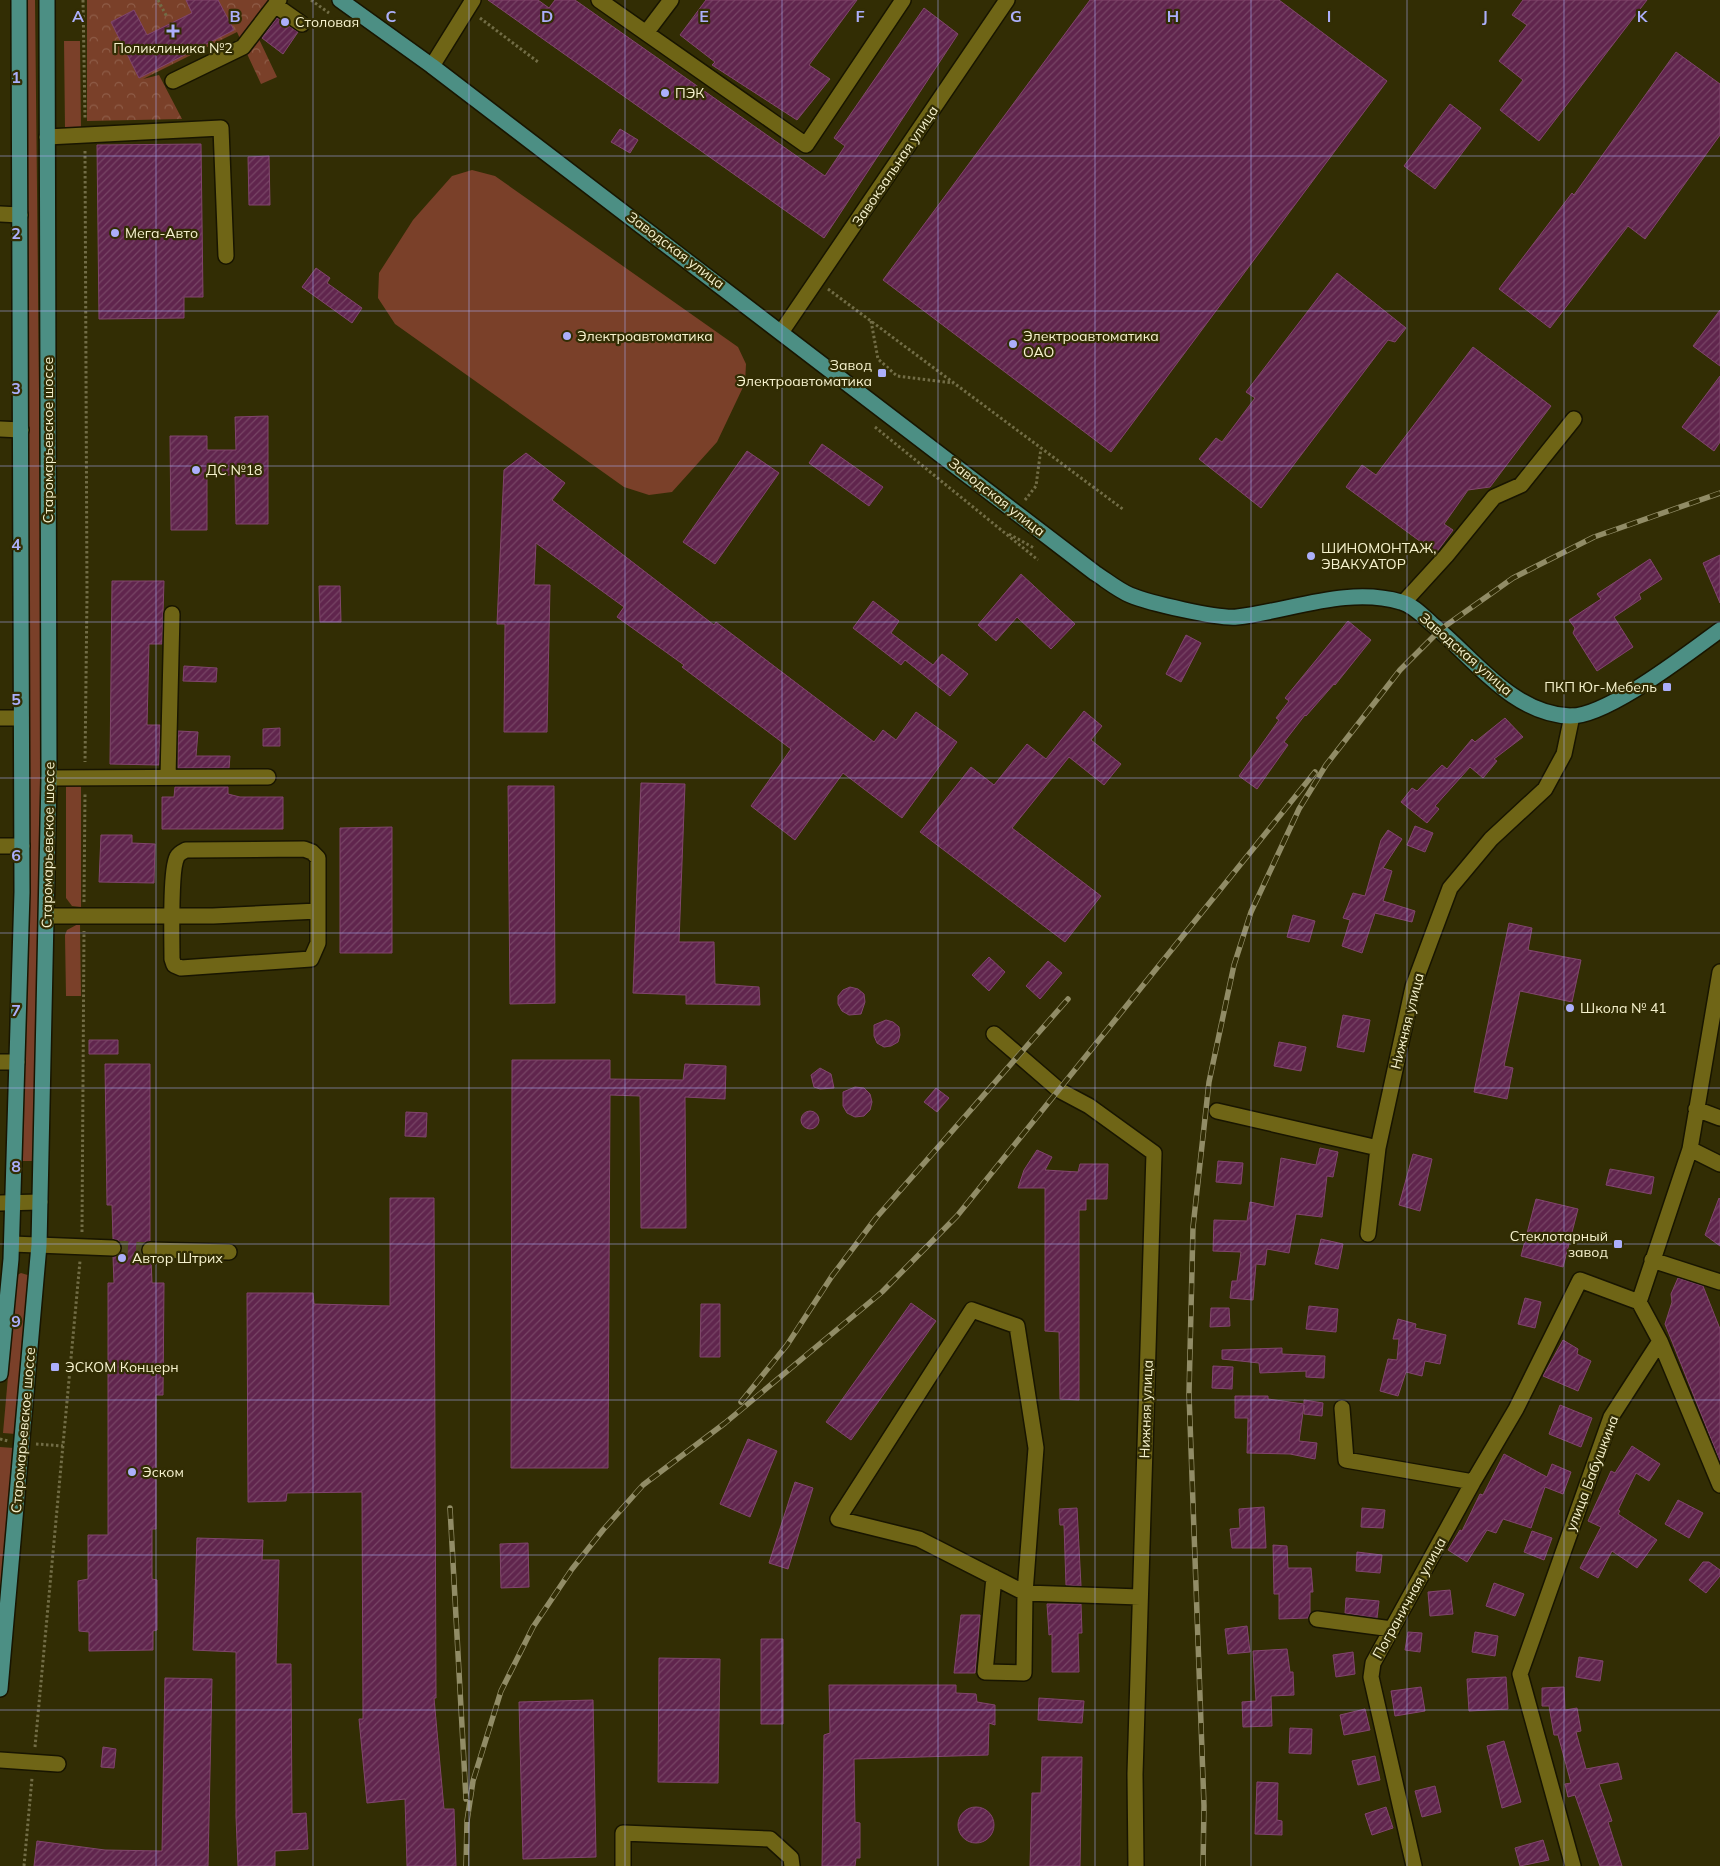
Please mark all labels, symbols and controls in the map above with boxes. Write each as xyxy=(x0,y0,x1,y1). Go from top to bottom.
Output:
text: A xyxy=(72,6,84,26)
text: B xyxy=(229,6,241,26)
text: C xyxy=(386,6,397,26)
text: D xyxy=(541,6,553,26)
text: E xyxy=(699,6,709,26)
text: F xyxy=(855,6,865,26)
text: G xyxy=(1010,6,1022,26)
text: H xyxy=(1167,6,1179,26)
text: I xyxy=(1327,6,1331,26)
text: J xyxy=(1482,6,1488,26)
text: K xyxy=(1637,6,1649,26)
place label: Столовая xyxy=(295,13,359,31)
marker: Столовая xyxy=(279,16,291,28)
marker: Поликлиника №2 xyxy=(166,24,180,38)
place label: Поликлиника №2 xyxy=(113,39,233,57)
text: 1 xyxy=(11,67,21,87)
place label: ПЭК xyxy=(675,84,705,102)
marker: ПЭК xyxy=(659,87,671,99)
street label: Завокзальная улица xyxy=(848,102,942,230)
street label: Заводская улица xyxy=(624,207,728,293)
text: 2 xyxy=(11,223,21,243)
place label: Мега-Авто xyxy=(125,224,198,242)
marker: Мега-Авто xyxy=(109,227,121,239)
place label: Электроавтоматика xyxy=(577,327,713,345)
place label: Электроавтоматика ОАО xyxy=(1023,327,1159,361)
marker: Электроавтоматика xyxy=(561,330,573,342)
marker: Электроавтоматика ОАО xyxy=(1007,338,1019,350)
street label: Старомарьевское шоссе xyxy=(39,356,57,523)
place label: Завод Электроавтоматика xyxy=(736,356,872,390)
marker: Завод Электроавтоматика xyxy=(876,367,888,379)
text: 3 xyxy=(11,378,21,398)
street label: Заводская улица xyxy=(945,454,1049,540)
place label: ДС №18 xyxy=(206,461,262,479)
marker: ДС №18 xyxy=(190,464,202,476)
text: 4 xyxy=(11,534,21,554)
place label: ШИНОМОНТАЖ, ЭВАКУАТОР xyxy=(1321,539,1437,573)
marker: ШИНОМОНТАЖ, ЭВАКУАТОР xyxy=(1305,550,1317,562)
street label: Заводская улица xyxy=(1416,609,1516,699)
place label: ПКП Юг-Мебель xyxy=(1544,678,1657,696)
marker: ПКП Юг-Мебель xyxy=(1661,681,1673,693)
text: 5 xyxy=(11,689,21,709)
street label: Старомарьевское шоссе xyxy=(38,761,58,928)
text: 6 xyxy=(11,845,21,865)
street label: Нижняя улица xyxy=(1386,971,1428,1071)
place label: Школа № 41 xyxy=(1580,999,1667,1017)
text: 7 xyxy=(11,1000,21,1020)
marker: Школа № 41 xyxy=(1564,1002,1576,1014)
text: 8 xyxy=(11,1156,21,1176)
place label: Стеклотарный завод xyxy=(1510,1227,1608,1261)
marker: Стеклотарный завод xyxy=(1612,1238,1624,1250)
place label: Автор Штрих xyxy=(132,1249,223,1267)
marker: Автор Штрих xyxy=(116,1252,128,1264)
text: 9 xyxy=(11,1311,21,1331)
street label: Старомарьевское шоссе xyxy=(7,1346,39,1514)
place label: ЭСКОМ Концерн xyxy=(65,1358,179,1376)
street label: Нижняя улица xyxy=(1135,1359,1157,1459)
marker: ЭСКОМ Концерн xyxy=(49,1361,61,1373)
street label: улица Бабушкина xyxy=(1562,1413,1622,1533)
place label: Эском xyxy=(142,1463,184,1481)
marker: Эском xyxy=(126,1466,138,1478)
street label: Пограничная улица xyxy=(1368,1534,1450,1662)

